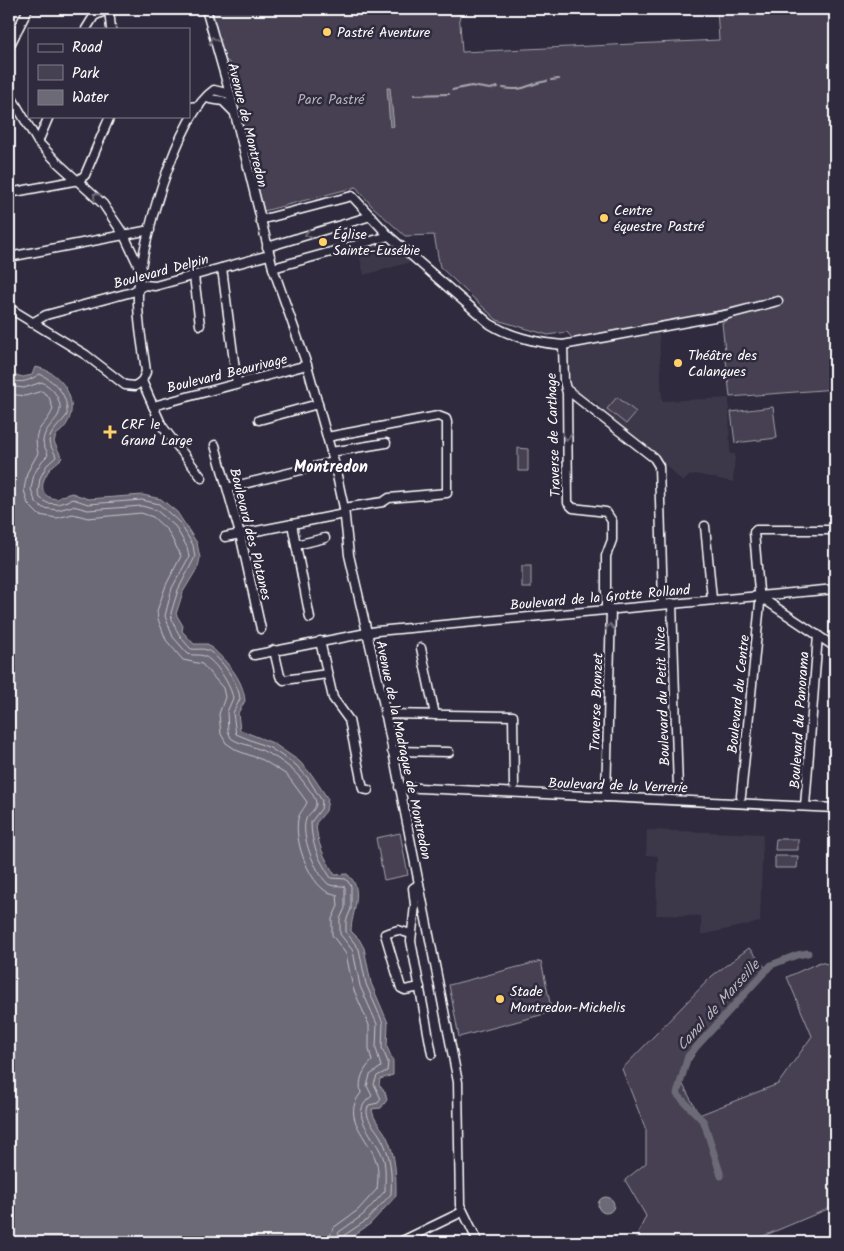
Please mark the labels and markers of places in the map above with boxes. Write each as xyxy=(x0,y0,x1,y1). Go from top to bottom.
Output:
place label: Pastré Aventure xyxy=(337,22,431,44)
marker: Pastré Aventure xyxy=(321,26,333,38)
place label: Centre équestre Pastré xyxy=(614,200,705,238)
marker: Centre équestre Pastré xyxy=(598,212,610,224)
place label: Église Sainte-Eusébie xyxy=(333,224,421,262)
marker: Église Sainte-Eusébie xyxy=(317,236,329,248)
place label: Théâtre des Calanques xyxy=(688,345,757,383)
marker: Théâtre des Calanques xyxy=(672,357,684,369)
place label: CRF le Grand Large xyxy=(121,414,193,452)
marker: CRF le Grand Large xyxy=(103,425,117,439)
place label: Stade Montredon-Michelis xyxy=(510,981,626,1019)
marker: Stade Montredon-Michelis xyxy=(494,993,506,1005)

